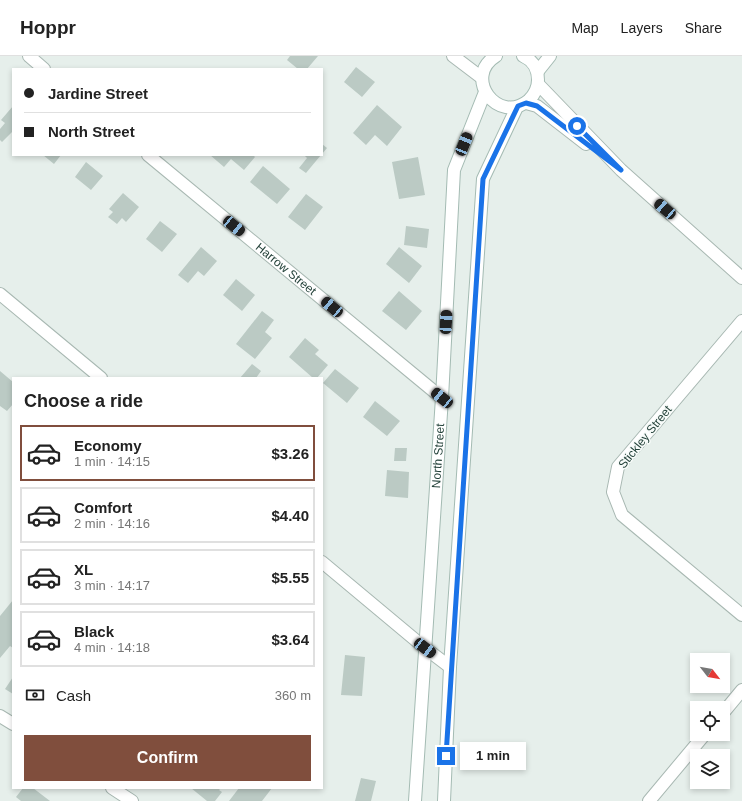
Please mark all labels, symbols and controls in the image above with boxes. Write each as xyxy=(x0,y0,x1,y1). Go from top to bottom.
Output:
text: Hoppr xyxy=(20,17,76,38)
text: Map xyxy=(571,20,599,36)
text: Layers xyxy=(621,20,663,36)
text: Share xyxy=(685,20,722,36)
text: Jardine Street xyxy=(48,85,148,102)
route start xyxy=(568,117,586,135)
text: North Street xyxy=(48,123,135,140)
car xyxy=(454,131,474,157)
car xyxy=(652,197,678,221)
car xyxy=(221,214,247,238)
street label: Harrow Street xyxy=(253,240,320,298)
car xyxy=(319,295,345,319)
car xyxy=(439,310,453,334)
car xyxy=(429,386,455,410)
text: Choose a ride xyxy=(24,391,143,411)
street label: Stickley Street xyxy=(615,402,675,471)
street label: North Street xyxy=(429,422,447,489)
icon: car xyxy=(26,435,62,471)
text: Economy xyxy=(74,437,142,454)
text: $3.26 xyxy=(271,445,309,462)
text: 1 min · 14:15 xyxy=(74,454,150,469)
icon: car xyxy=(26,497,62,533)
text: Comfort xyxy=(74,499,132,516)
text: $4.40 xyxy=(271,507,309,524)
text: 2 min · 14:16 xyxy=(74,516,150,531)
icon: car xyxy=(26,559,62,595)
text: XL xyxy=(74,561,93,578)
text: $5.55 xyxy=(271,569,309,586)
text: 3 min · 14:17 xyxy=(74,578,150,593)
icon: car xyxy=(26,621,62,657)
text: Black xyxy=(74,623,114,640)
text: $3.64 xyxy=(271,631,309,648)
car xyxy=(412,636,438,660)
text: 4 min · 14:18 xyxy=(74,640,150,655)
north arrow xyxy=(690,653,730,693)
map controls xyxy=(690,653,730,789)
icon: cash xyxy=(24,684,46,706)
text: Cash xyxy=(56,687,91,704)
text: 360 m xyxy=(275,688,311,703)
button: locate xyxy=(690,701,730,741)
button: Confirm xyxy=(24,735,311,781)
callout: 1 min xyxy=(460,742,526,770)
route end xyxy=(437,747,455,765)
text: 1 min xyxy=(476,748,510,763)
button: layers xyxy=(690,749,730,789)

